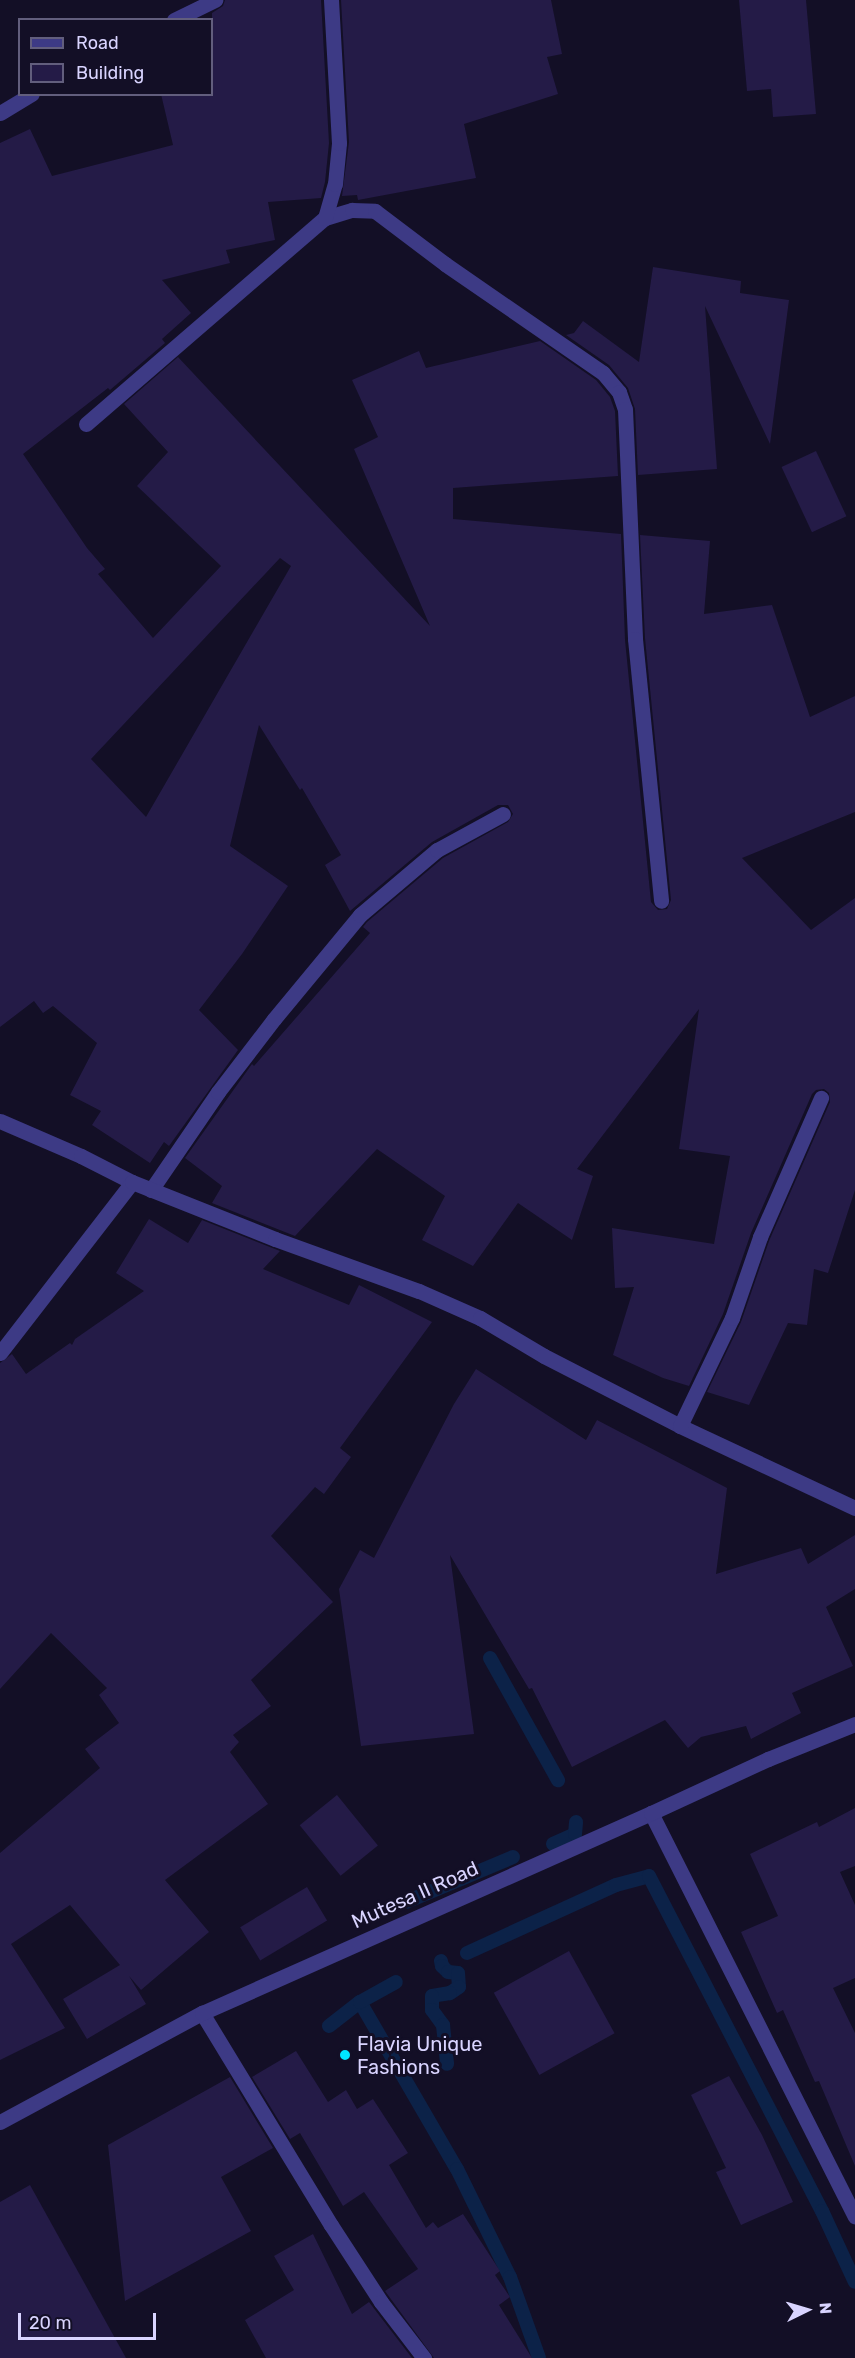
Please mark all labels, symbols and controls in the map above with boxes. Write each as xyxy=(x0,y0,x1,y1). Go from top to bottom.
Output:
legend xyxy=(18,18,213,96)
text: Road xyxy=(76,32,119,54)
text: Building xyxy=(76,62,144,84)
street label: Mutesa II Road xyxy=(348,1856,482,1934)
place label: Flavia Unique Fashions xyxy=(357,2032,482,2079)
marker: Flavia Unique Fashions xyxy=(338,2048,352,2062)
north arrow xyxy=(777,2280,837,2340)
scale bar xyxy=(21,2301,159,2339)
text: N xyxy=(815,2302,835,2315)
text: 20 m xyxy=(29,2312,71,2334)

